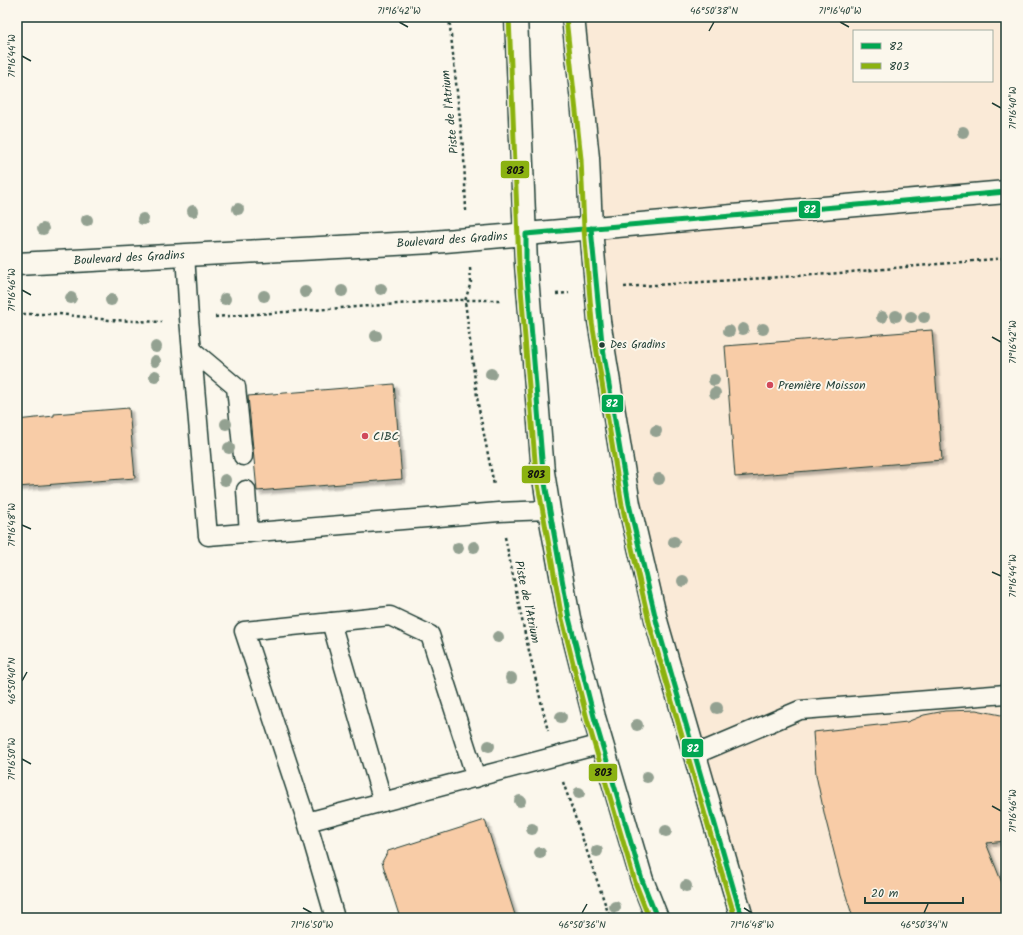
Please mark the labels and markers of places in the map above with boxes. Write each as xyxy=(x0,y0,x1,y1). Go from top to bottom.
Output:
place label: Des Gradins xyxy=(610,336,666,354)
marker: Des Gradins xyxy=(597,340,607,350)
place label: Première Moisson xyxy=(778,376,866,395)
marker: Première Moisson xyxy=(765,380,775,390)
place label: CIBC xyxy=(373,427,399,446)
marker: CIBC xyxy=(360,431,370,441)

